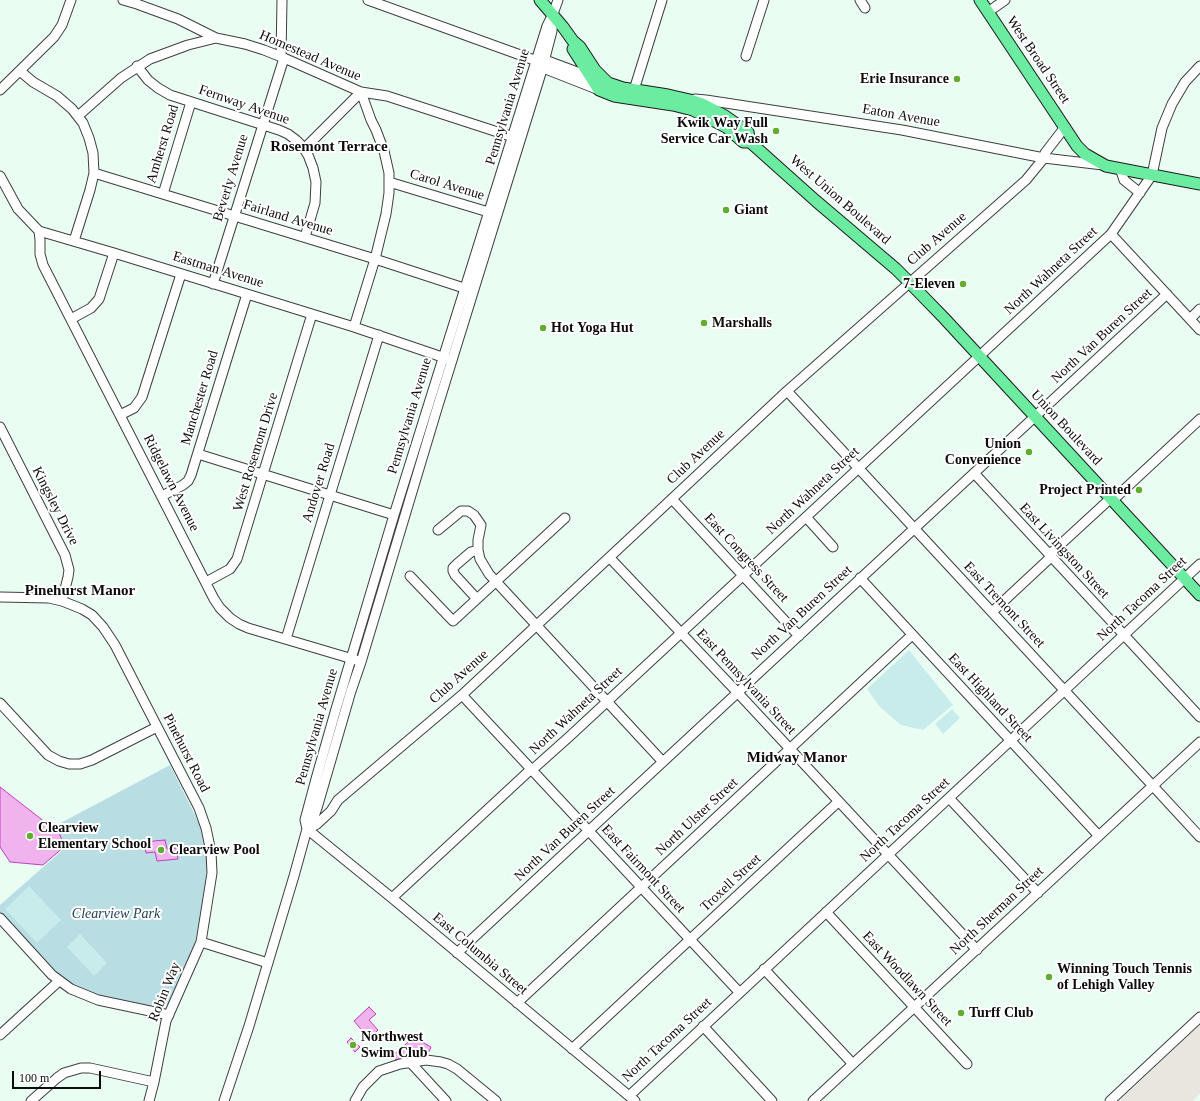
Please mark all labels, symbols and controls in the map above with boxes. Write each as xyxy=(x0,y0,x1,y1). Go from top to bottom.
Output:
street label: West Broad Street xyxy=(1003,13,1073,107)
street label: Homestead Avenue xyxy=(257,27,363,85)
street label: Pennsylvania Avenue xyxy=(482,47,534,167)
place label: Erie Insurance xyxy=(860,71,949,87)
marker: Erie Insurance xyxy=(952,74,962,84)
street label: Fernway Avenue xyxy=(196,82,292,128)
street label: Eaton Avenue xyxy=(861,101,941,131)
street label: Amherst Road xyxy=(143,103,183,185)
place label: Kwik Way Full Service Car Wash xyxy=(661,115,768,148)
marker: Kwik Way Full Service Car Wash xyxy=(771,126,781,136)
street label: Beverly Avenue xyxy=(210,132,252,224)
district label: Rosemont Terrace xyxy=(270,138,388,156)
street label: West Union Boulevard xyxy=(786,152,894,248)
street label: Carol Avenue xyxy=(408,166,486,204)
street label: Fairland Avenue xyxy=(241,196,335,240)
place label: Giant xyxy=(734,202,768,218)
marker: Giant xyxy=(721,205,731,215)
street label: Club Avenue xyxy=(904,209,970,269)
street label: North Wahneta Street xyxy=(1001,224,1101,318)
street label: Eastman Avenue xyxy=(170,248,266,292)
place label: 7-Eleven xyxy=(903,276,955,292)
marker: 7-Eleven xyxy=(958,279,968,289)
street label: North Van Buren Street xyxy=(1048,285,1156,387)
place label: Marshalls xyxy=(712,315,772,331)
marker: Marshalls xyxy=(699,318,709,328)
place label: Hot Yoga Hut xyxy=(551,320,633,336)
marker: Hot Yoga Hut xyxy=(538,323,548,333)
street label: Manchester Road xyxy=(178,349,222,447)
street label: Pennsylvania Avenue xyxy=(384,356,436,476)
street label: Union Boulevard xyxy=(1027,387,1105,469)
street label: West Rosemont Drive xyxy=(230,391,282,513)
street label: Club Avenue xyxy=(663,426,729,488)
street label: Ridgelawn Avenue xyxy=(139,432,203,534)
place label: Union Convenience xyxy=(945,436,1021,468)
street label: Andover Road xyxy=(299,441,339,525)
street label: North Wahneta Street xyxy=(763,444,863,538)
marker: Union Convenience xyxy=(1024,447,1034,457)
street label: Kingsley Drive xyxy=(28,464,82,548)
place label: Project Printed xyxy=(1039,482,1131,498)
marker: Project Printed xyxy=(1134,485,1144,495)
street label: East Livingston Street xyxy=(1015,500,1113,602)
street label: East Congress Street xyxy=(700,510,792,606)
street label: North Tacoma Street xyxy=(1094,553,1190,645)
street label: East Tremont Street xyxy=(960,559,1048,651)
street label: North Van Buren Street xyxy=(748,562,856,664)
district label: Pinehurst Manor xyxy=(25,582,135,600)
street label: East Pennsylvania Street xyxy=(693,626,799,738)
street label: Club Avenue xyxy=(426,646,492,708)
street label: East Highland Street xyxy=(944,650,1036,746)
street label: North Wahneta Street xyxy=(526,664,626,758)
street label: Pennsylvania Avenue xyxy=(292,667,342,787)
street label: Pinehurst Road xyxy=(159,711,213,795)
district label: Midway Manor xyxy=(747,749,847,767)
street label: North Tacoma Street xyxy=(857,774,953,866)
street label: North Ulster Street xyxy=(652,775,742,859)
street label: North Van Buren Street xyxy=(511,783,619,885)
place label: Clearview Elementary School xyxy=(38,820,151,852)
street label: East Fairmont Street xyxy=(598,821,688,917)
marker: Clearview Elementary School xyxy=(25,831,35,841)
place label: Clearview Pool xyxy=(169,842,260,858)
marker: Clearview Pool xyxy=(156,845,166,855)
street label: Troxell Street xyxy=(697,851,765,915)
street label: North Sherman Street xyxy=(947,863,1047,959)
park label: Clearview Park xyxy=(72,906,160,922)
street label: East Columbia Street xyxy=(429,909,531,999)
street label: East Woodlawn Street xyxy=(859,928,955,1030)
street label: Robin Way xyxy=(145,960,185,1024)
place label: Winning Touch Tennis of Lehigh Valley xyxy=(1057,961,1192,994)
marker: Winning Touch Tennis of Lehigh Valley xyxy=(1044,972,1054,982)
street label: North Tacoma Street xyxy=(619,994,715,1086)
place label: Turff Club xyxy=(969,1005,1033,1021)
marker: Turff Club xyxy=(956,1008,966,1018)
place label: Northwest Swim Club xyxy=(361,1029,428,1062)
marker: Northwest Swim Club xyxy=(348,1040,358,1050)
scale bar xyxy=(14,1063,103,1089)
text: 100 m xyxy=(19,1071,49,1085)

